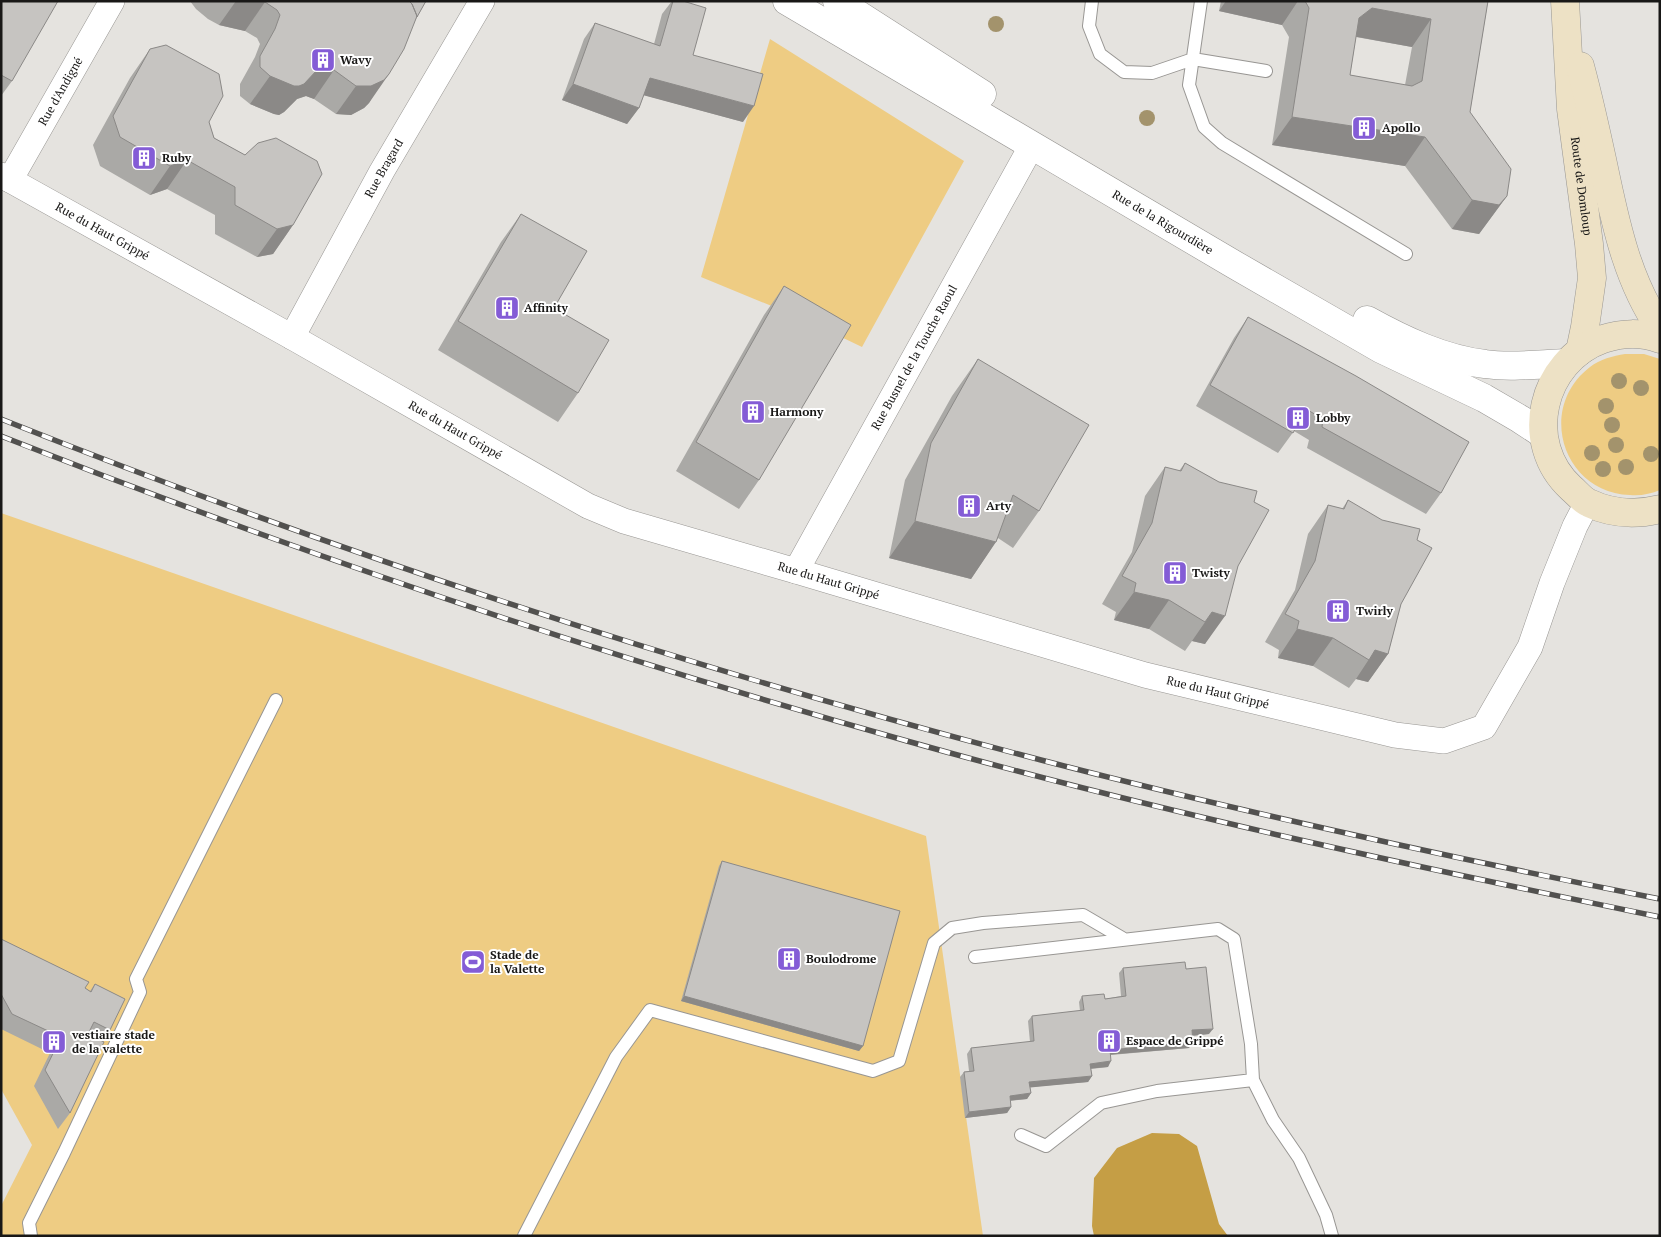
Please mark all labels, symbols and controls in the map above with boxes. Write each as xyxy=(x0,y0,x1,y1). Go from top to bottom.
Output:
building icon: Wavy xyxy=(310,47,336,73)
place label: Wavy xyxy=(340,52,372,67)
street label: Rue d'Andigné xyxy=(35,54,86,128)
building icon: Apollo xyxy=(1351,115,1377,141)
place label: Apollo xyxy=(1382,120,1420,135)
street label: Rue Bragard xyxy=(361,136,406,200)
street label: Route de Domloup xyxy=(1568,136,1596,237)
building icon: Ruby xyxy=(131,145,157,171)
place label: Ruby xyxy=(162,150,192,165)
street label: Rue de la Rigourdière xyxy=(1110,186,1216,257)
street label: Rue du Haut Grippé xyxy=(53,199,152,263)
street label: Rue Busnel de la Touche Raoul xyxy=(868,282,960,433)
building icon: Affinity xyxy=(494,295,520,321)
place label: Affinity xyxy=(524,300,569,315)
street label: Rue du Haut Grippé xyxy=(406,397,505,462)
building icon: Harmony xyxy=(740,399,766,425)
place label: Harmony xyxy=(770,404,824,419)
building icon: Lobby xyxy=(1285,405,1311,431)
place label: Lobby xyxy=(1316,410,1351,425)
building icon: Arty xyxy=(956,493,982,519)
place label: Arty xyxy=(986,498,1012,513)
street label: Rue du Haut Grippé xyxy=(776,558,881,602)
building icon: Twisty xyxy=(1162,560,1188,586)
place label: Twisty xyxy=(1192,565,1231,580)
building icon: Twirly xyxy=(1325,598,1351,624)
place label: Twirly xyxy=(1356,603,1394,618)
street label: Rue du Haut Grippé xyxy=(1165,672,1271,712)
building icon: Boulodrome xyxy=(776,946,802,972)
place label: Stade de la Valette xyxy=(490,947,545,976)
sports icon: Stade de la Valette xyxy=(460,949,486,975)
place label: Boulodrome xyxy=(806,951,877,966)
place label: vestiaire stade de la valette xyxy=(71,1027,156,1056)
building icon: Espace de Grippé xyxy=(1096,1028,1122,1054)
building icon: vestiaire stade de la valette xyxy=(41,1029,67,1055)
place label: Espace de Grippé xyxy=(1126,1033,1224,1048)

